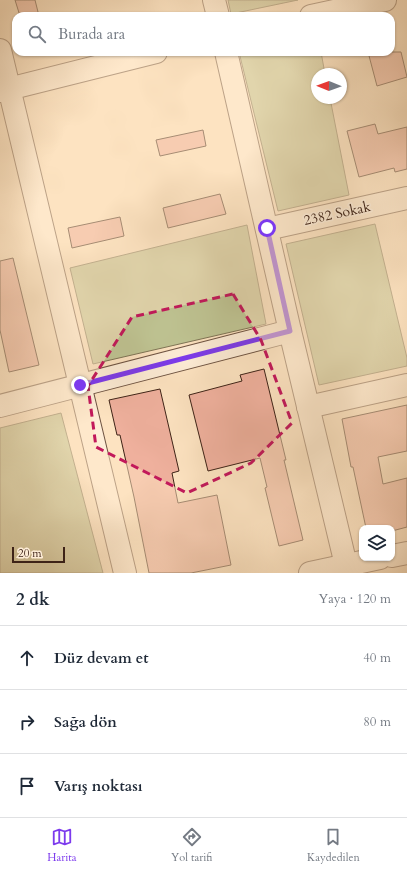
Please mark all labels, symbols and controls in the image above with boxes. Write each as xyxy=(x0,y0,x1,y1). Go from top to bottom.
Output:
search box xyxy=(12,12,395,56)
icon: search xyxy=(26,23,48,45)
text: Burada ara xyxy=(58,24,125,44)
north arrow xyxy=(311,68,347,104)
street label: 2382 Sokak xyxy=(302,197,373,230)
route start xyxy=(258,219,276,237)
route end xyxy=(71,376,89,394)
map controls xyxy=(359,525,395,561)
button: layers xyxy=(359,525,395,561)
scale bar xyxy=(12,545,65,564)
text: 20 m xyxy=(18,546,42,561)
text: 2 dk xyxy=(16,588,50,611)
text: Yaya · 120 m xyxy=(318,590,391,608)
icon: ahead xyxy=(16,647,38,669)
text: Düz devam et xyxy=(54,648,149,668)
text: 40 m xyxy=(363,649,391,667)
icon: right xyxy=(16,711,38,733)
text: Sağa dön xyxy=(54,712,117,732)
text: 80 m xyxy=(363,713,391,731)
icon: arrive xyxy=(16,775,38,797)
text: Varış noktası xyxy=(54,776,143,796)
tab: Harita xyxy=(47,826,77,865)
tab: Yol tarifi xyxy=(171,826,213,865)
tab: Kaydedilen xyxy=(307,826,360,865)

